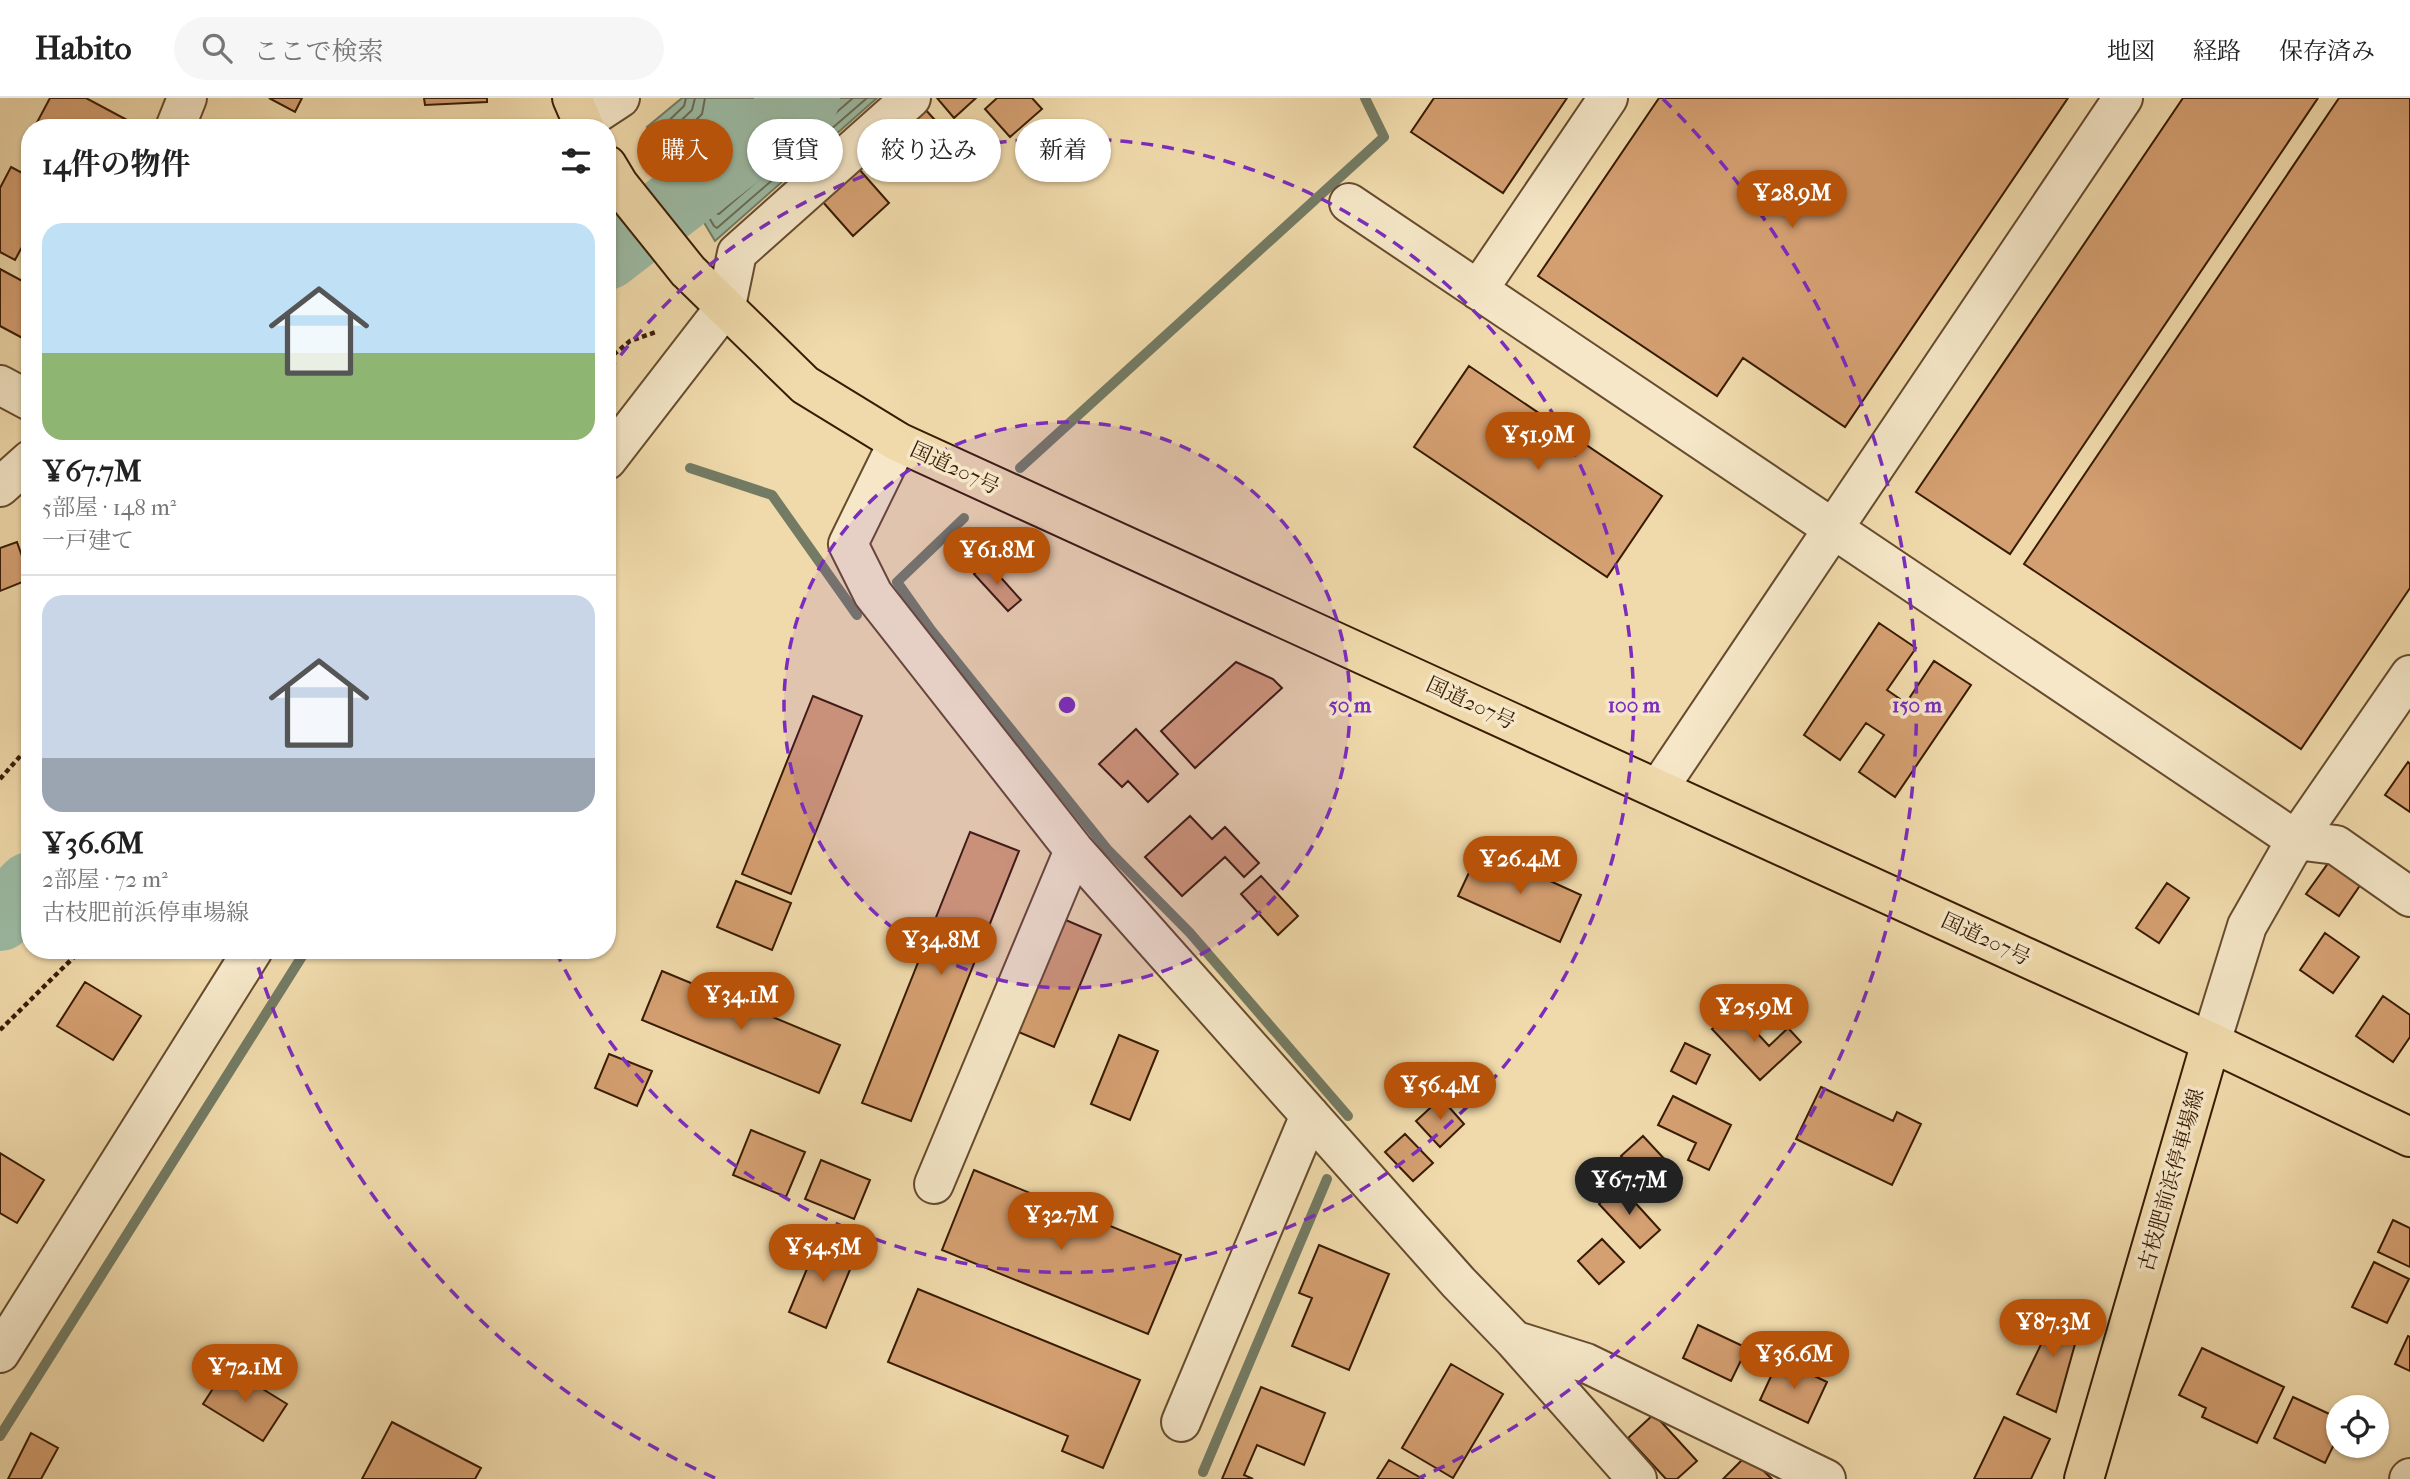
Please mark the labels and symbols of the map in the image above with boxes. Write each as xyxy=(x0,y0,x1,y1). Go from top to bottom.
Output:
pin: ¥28.9M xyxy=(1735,170,1849,230)
pin: ¥51.9M xyxy=(1481,412,1595,472)
street label: 国道207号 xyxy=(907,437,1003,499)
pin: ¥61.8M xyxy=(940,528,1054,587)
street label: 国道207号 xyxy=(1423,672,1519,734)
centre of rings xyxy=(1055,693,1079,717)
text: 50 m xyxy=(1329,693,1372,717)
text: 100 m xyxy=(1608,693,1661,717)
text: 150 m xyxy=(1892,693,1943,717)
pin: ¥26.4M xyxy=(1463,836,1577,896)
street label: 国道207号 xyxy=(1938,908,2034,970)
pin: ¥34.8M xyxy=(884,918,998,977)
pin: ¥34.1M xyxy=(684,972,798,1032)
pin: ¥25.9M xyxy=(1697,984,1811,1044)
pin: ¥56.4M xyxy=(1383,1062,1497,1122)
street label: 古枝肥前浜停車場線 xyxy=(2133,1086,2209,1274)
pin: ¥67.7M xyxy=(1572,1158,1686,1217)
pin: ¥32.7M xyxy=(1004,1192,1118,1252)
pin: ¥54.5M xyxy=(766,1224,880,1284)
pin: ¥87.3M xyxy=(1996,1300,2110,1359)
pin: ¥36.6M xyxy=(1737,1332,1851,1391)
pin: ¥72.1M xyxy=(188,1344,302,1404)

